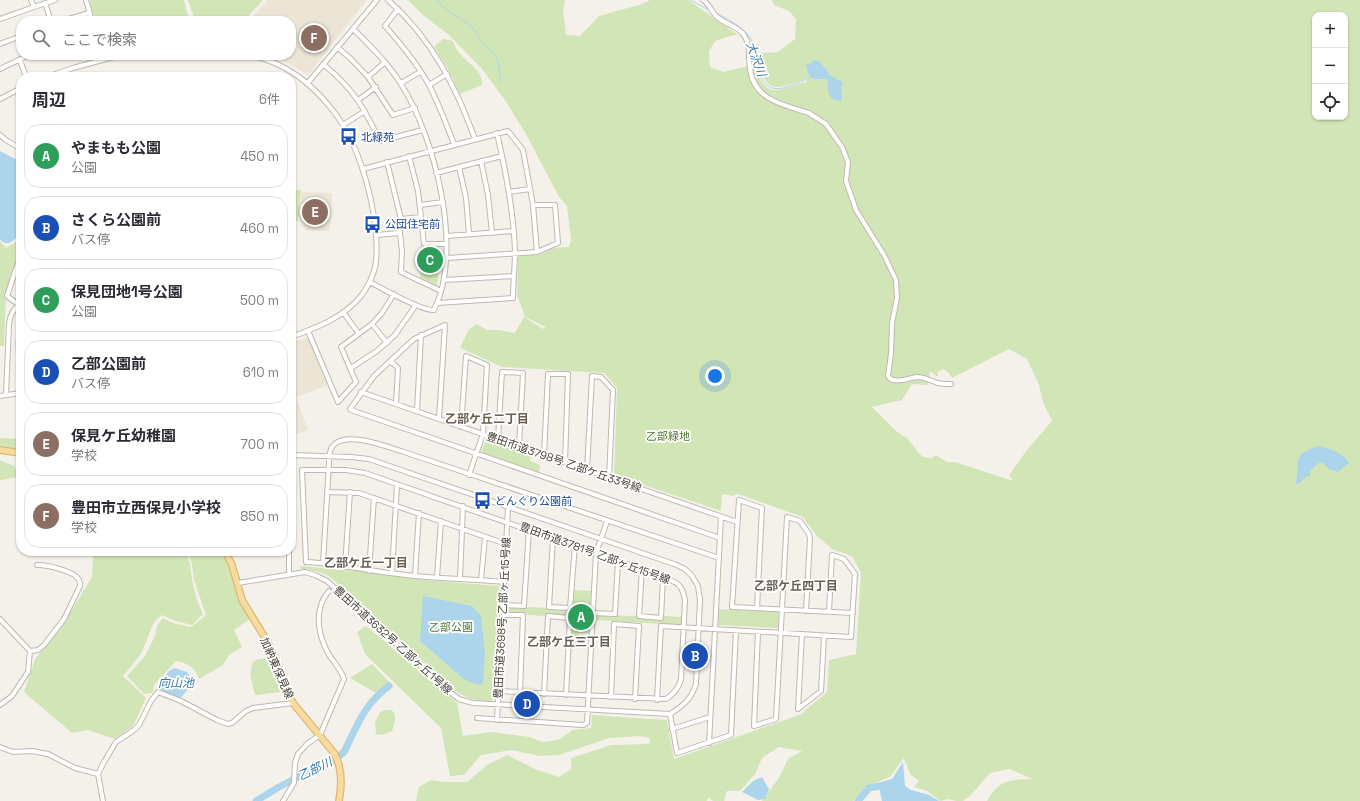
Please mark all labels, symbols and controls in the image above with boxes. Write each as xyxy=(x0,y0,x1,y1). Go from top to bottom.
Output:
map controls xyxy=(1312,12,1348,120)
button: + xyxy=(1312,12,1348,48)
search box xyxy=(16,16,296,60)
pin: F xyxy=(301,23,327,53)
icon: search xyxy=(30,27,52,49)
text: ここで検索 xyxy=(62,30,137,49)
water label: 大沢川 xyxy=(742,39,770,81)
button: − xyxy=(1312,48,1348,84)
button: locate xyxy=(1312,84,1348,120)
text: 周辺 xyxy=(32,89,66,111)
text: 6件 xyxy=(259,91,280,108)
bus stop icon: 北緑苑 xyxy=(338,127,358,147)
place label: 北緑苑 xyxy=(361,130,394,144)
text: やまもも公園 xyxy=(71,138,161,157)
text: A xyxy=(42,148,50,165)
text: 450 m xyxy=(240,148,279,165)
text: 公園 xyxy=(71,159,97,176)
pin: E xyxy=(302,197,328,227)
text: さくら公園前 xyxy=(71,210,161,229)
bus stop icon: 公団住宅前 xyxy=(362,214,382,234)
place label: 公団住宅前 xyxy=(385,217,440,231)
text: B xyxy=(42,220,50,237)
text: 460 m xyxy=(240,220,279,237)
text: バス停 xyxy=(71,231,110,248)
pin: C xyxy=(417,245,443,275)
text: 保見団地1号公園 xyxy=(71,282,183,301)
text: C xyxy=(42,292,50,309)
text: 500 m xyxy=(240,292,279,309)
text: 公園 xyxy=(71,303,97,320)
text: 乙部公園前 xyxy=(71,354,146,373)
text: D xyxy=(42,364,50,381)
text: 610 m xyxy=(243,364,279,381)
your location xyxy=(705,366,725,386)
text: バス停 xyxy=(71,375,110,392)
district label: 乙部ケ丘二丁目 xyxy=(445,411,529,427)
text: 保見ケ丘幼稚園 xyxy=(71,426,176,445)
street label: 豊田市道3798号 乙部ケ丘33号線 xyxy=(484,429,644,495)
park label: 乙部緑地 xyxy=(646,429,690,443)
text: E xyxy=(42,436,50,453)
text: 700 m xyxy=(241,436,279,453)
text: 学校 xyxy=(71,447,97,464)
bus stop icon: どんぐり公園前 xyxy=(472,491,492,511)
place label: どんぐり公園前 xyxy=(495,494,572,508)
text: 豊田市立西保見小学校 xyxy=(71,498,221,517)
text: F xyxy=(43,508,49,525)
text: 850 m xyxy=(240,508,279,525)
text: 学校 xyxy=(71,519,97,536)
street label: 豊田市道3781号 乙部ヶ丘15号線 xyxy=(518,519,672,587)
street label: 豊田市道3698号 乙部ヶ丘15号線 xyxy=(491,537,513,699)
district label: 乙部ケ丘一丁目 xyxy=(324,555,408,571)
district label: 乙部ケ丘四丁目 xyxy=(754,578,838,594)
street label: 豊田市道3632号 乙部ヶ丘1号線 xyxy=(331,583,455,697)
pin: A xyxy=(568,602,594,632)
park label: 乙部公園 xyxy=(429,620,473,634)
district label: 乙部ケ丘三丁目 xyxy=(527,634,611,650)
street label: 加納東保見線 xyxy=(257,635,297,701)
pin: B xyxy=(682,641,708,671)
water label: 向山池 xyxy=(158,675,195,691)
pin: D xyxy=(514,689,540,719)
water label: 乙部川 xyxy=(295,753,336,784)

